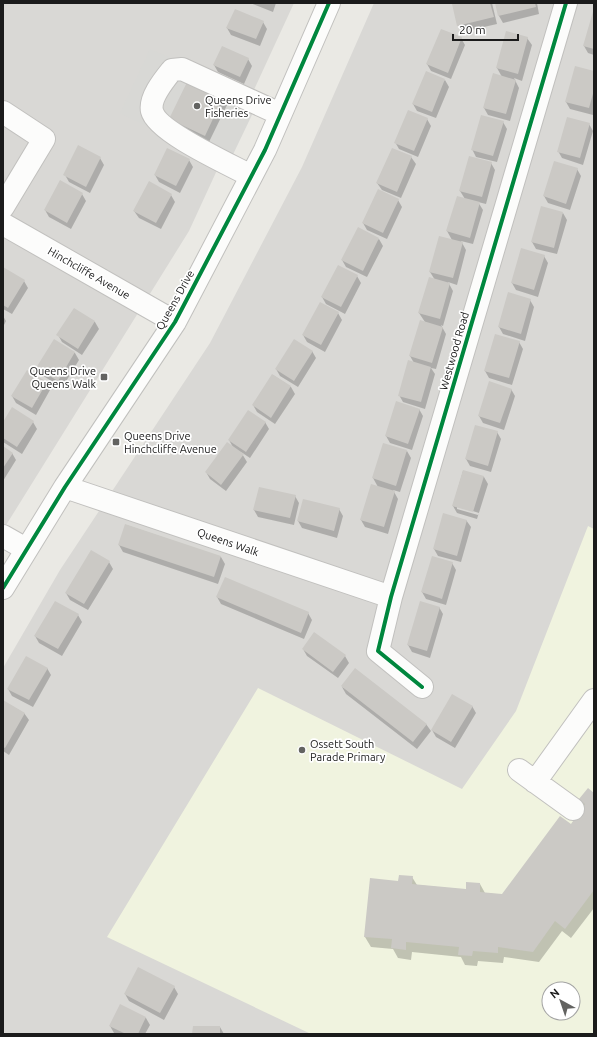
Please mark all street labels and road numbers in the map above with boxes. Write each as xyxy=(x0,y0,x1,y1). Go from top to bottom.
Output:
street label: Hinchcliffe Avenue xyxy=(46,245,132,301)
street label: Queens Drive xyxy=(154,268,196,332)
street label: Westwood Road xyxy=(437,310,471,392)
street label: Queens Walk xyxy=(196,526,261,558)

